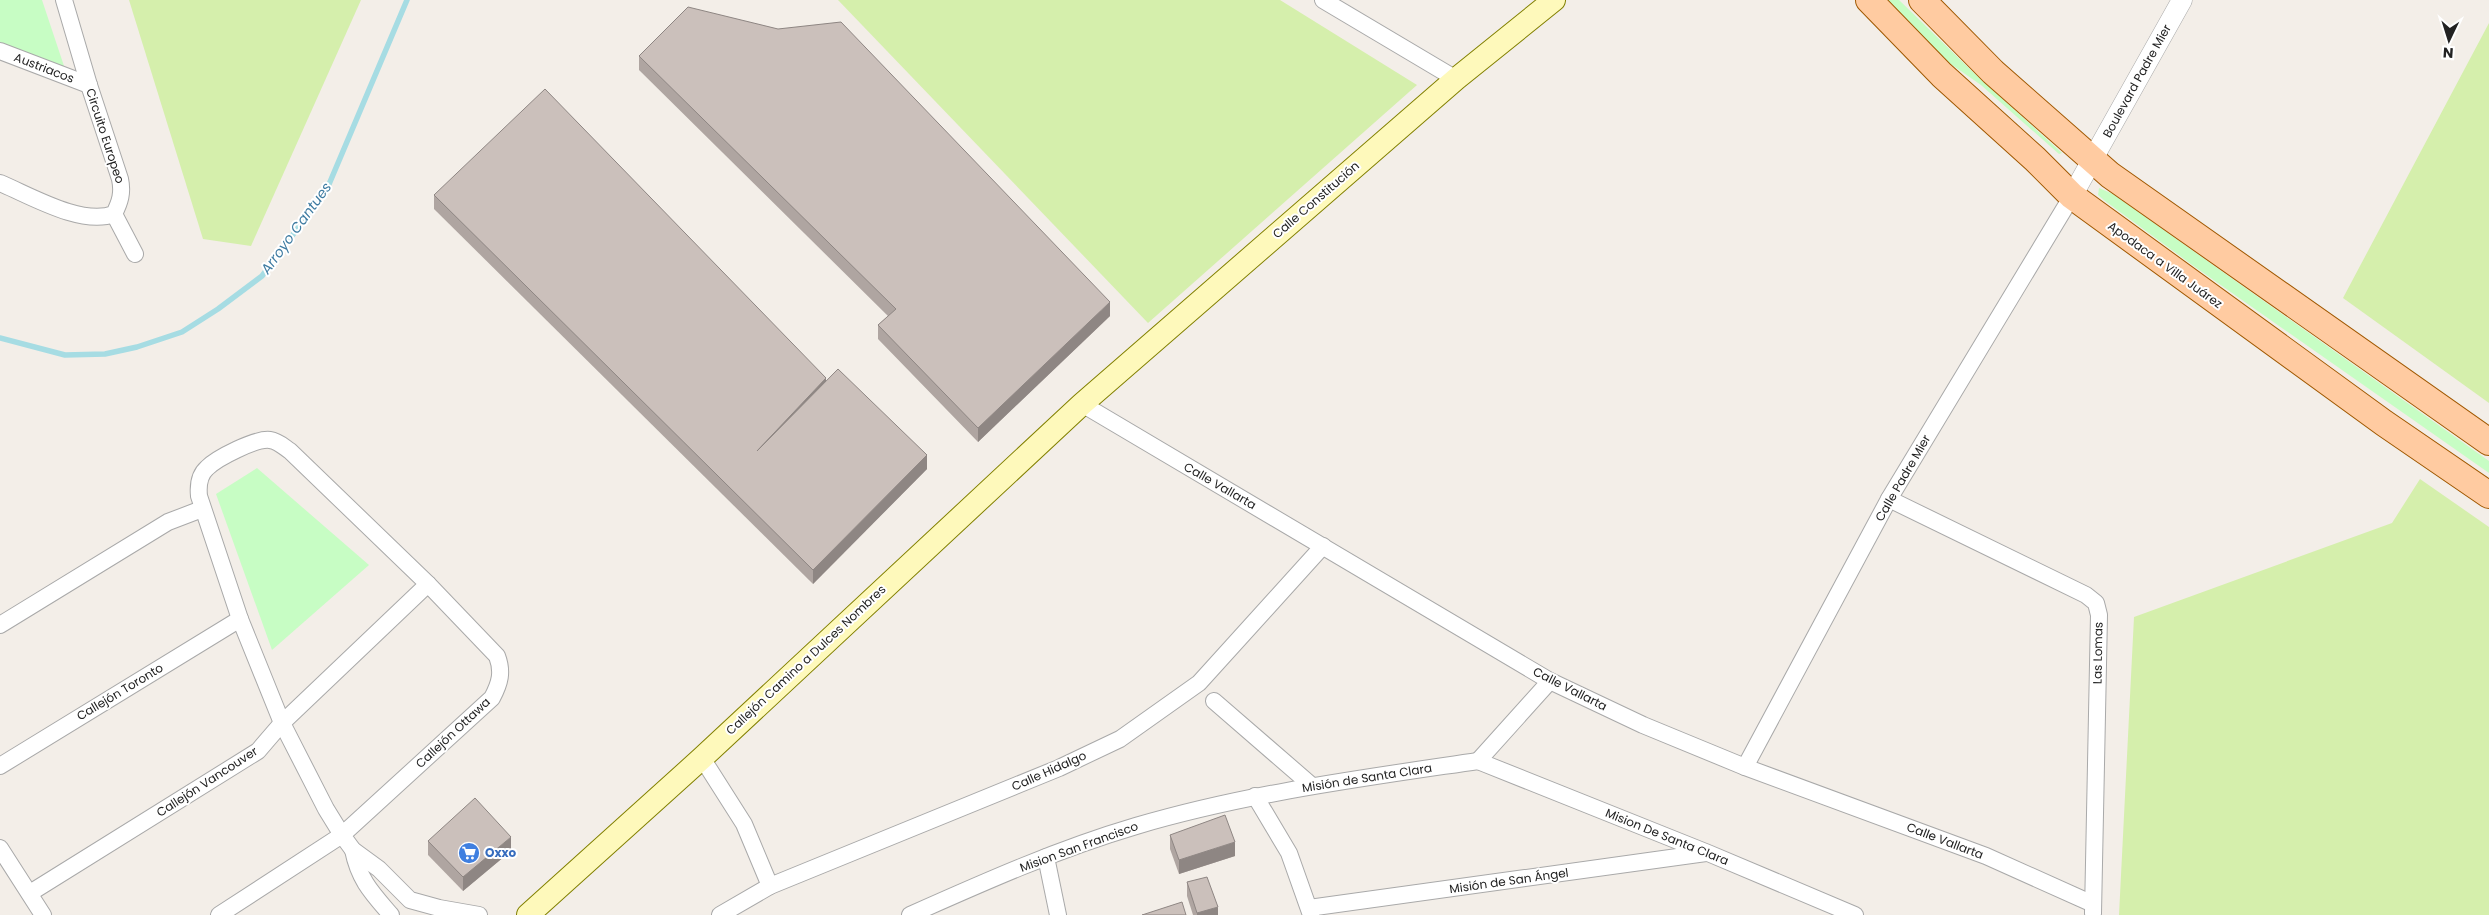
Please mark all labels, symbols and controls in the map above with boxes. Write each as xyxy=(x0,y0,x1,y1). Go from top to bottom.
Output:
north arrow xyxy=(2424,15,2474,65)
street label: Boulevard Padre Mier xyxy=(2098,21,2175,141)
text: N xyxy=(2442,43,2454,63)
street label: Austriacos xyxy=(12,48,77,87)
street label: Circuito Europeo xyxy=(82,86,129,186)
street label: Calle Constitución xyxy=(1269,157,1363,242)
water label: Arroyo Cantues xyxy=(255,178,336,279)
street label: Apodaca a Villa Juárez xyxy=(2105,217,2226,312)
street label: Calle Padre Mier xyxy=(1871,431,1935,524)
street label: Calle Vallarta xyxy=(1181,458,1260,513)
street label: Callejón Camino a Dulces Nombres xyxy=(722,581,889,738)
street label: Las Lomas xyxy=(2088,622,2107,684)
street label: Callejón Toronto xyxy=(73,659,167,724)
street label: Calle Vallarta xyxy=(1530,663,1610,715)
street label: Callejón Ottawa xyxy=(412,694,494,772)
street label: Callejón Vancouver xyxy=(153,742,261,821)
street label: Calle Hidalgo xyxy=(1009,746,1089,795)
street label: Misión de Santa Clara xyxy=(1301,759,1433,796)
street label: Mision De Santa Clara xyxy=(1603,804,1731,869)
street label: Mision San Francisco xyxy=(1017,817,1141,876)
street label: Calle Vallarta xyxy=(1904,818,1986,863)
supermarket icon: Oxxo xyxy=(457,841,481,865)
place label: Oxxo xyxy=(485,844,517,861)
street label: Misión de San Ángel xyxy=(1448,864,1570,897)

